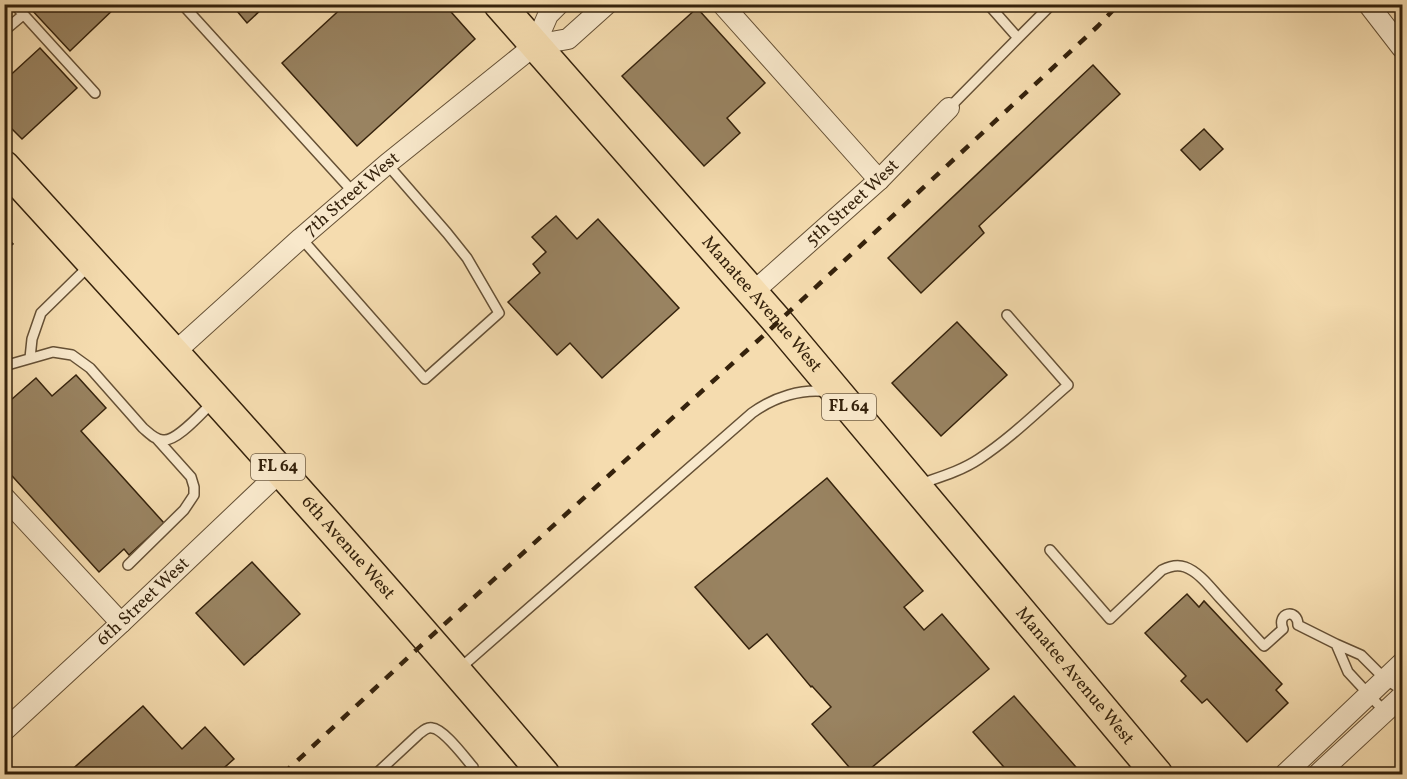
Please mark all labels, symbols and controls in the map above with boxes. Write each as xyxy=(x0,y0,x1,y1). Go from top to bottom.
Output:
street label: 7th Street West xyxy=(299,146,405,243)
street label: 5th Street West xyxy=(800,154,905,252)
street label: Manatee Avenue West xyxy=(696,231,828,378)
road number: FL 64 xyxy=(822,394,876,420)
road number: FL 64 xyxy=(251,454,305,480)
street label: 6th Avenue West xyxy=(296,490,401,605)
street label: 6th Street West xyxy=(91,552,195,652)
street label: Manatee Avenue West xyxy=(1010,602,1140,750)

